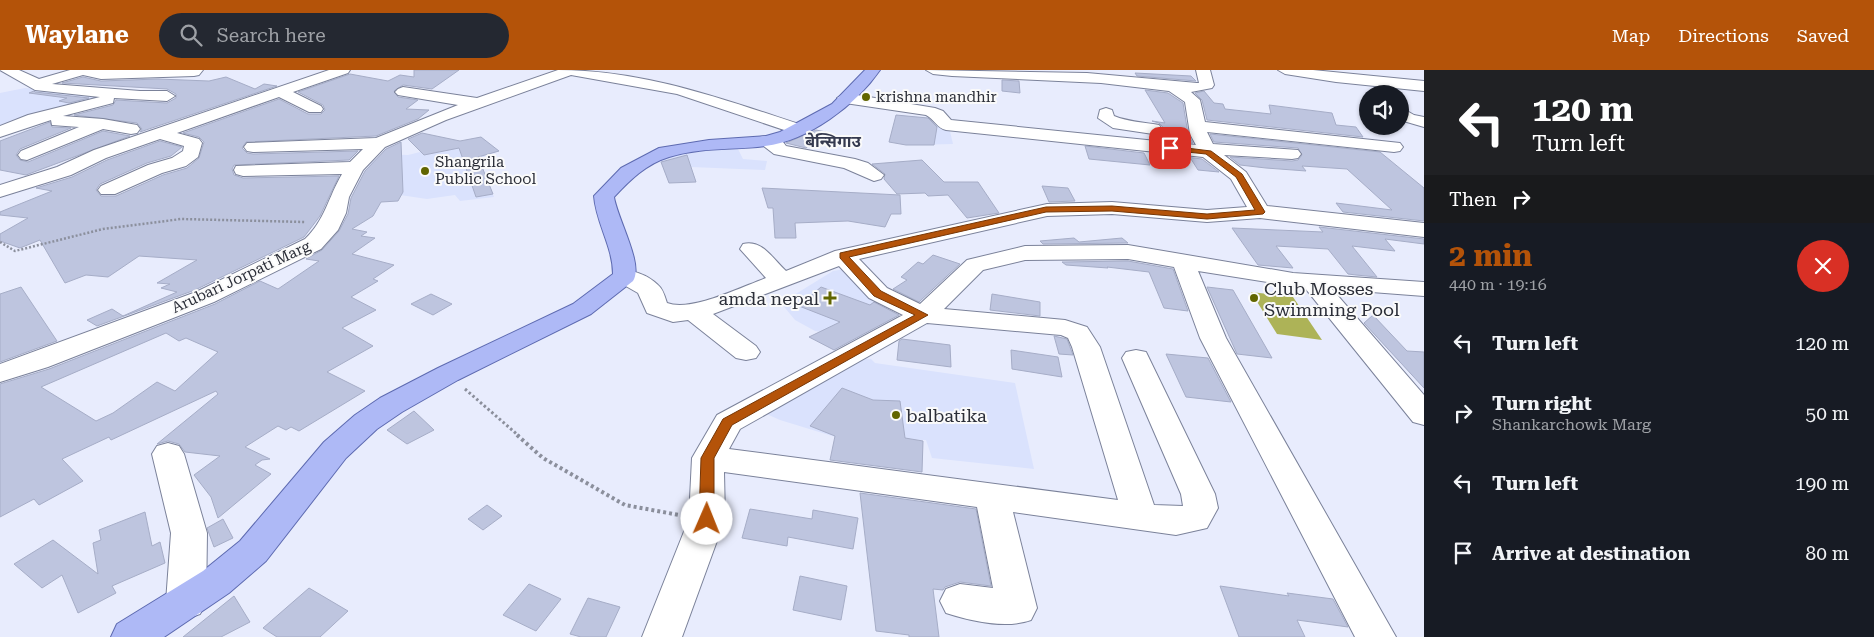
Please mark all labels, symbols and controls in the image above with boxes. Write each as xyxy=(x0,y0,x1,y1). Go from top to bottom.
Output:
search box xyxy=(159,13,509,58)
text: Waylane xyxy=(25,21,129,49)
icon: search xyxy=(177,21,205,49)
text: Search here xyxy=(217,24,326,47)
text: Map xyxy=(1612,25,1650,46)
text: Directions xyxy=(1678,25,1769,46)
text: Saved xyxy=(1797,25,1849,46)
map controls xyxy=(1359,85,1409,135)
button: sound xyxy=(1359,85,1409,135)
place label: krishna mandhir xyxy=(876,88,997,106)
text: 120 m xyxy=(1532,89,1633,130)
icon: left xyxy=(1449,90,1514,155)
marker: krishna mandhir xyxy=(860,91,872,103)
pin xyxy=(1149,127,1191,169)
text: Turn left xyxy=(1532,131,1625,156)
district label: बेन्सिगाउ xyxy=(805,132,861,151)
icon: arrive xyxy=(1156,134,1184,162)
place label: Shangrila Public School xyxy=(435,153,537,188)
marker: Shangrila Public School xyxy=(419,165,431,177)
icon: right xyxy=(1507,185,1535,213)
text: Then xyxy=(1449,188,1497,211)
street label: Arubari Jorpati Marg xyxy=(169,237,313,317)
text: 2 min xyxy=(1449,238,1532,273)
button: close xyxy=(1797,240,1849,292)
text: 440 m · 19:16 xyxy=(1449,275,1547,294)
place label: Club Mosses Swimming Pool xyxy=(1264,278,1400,320)
place label: amda nepal xyxy=(719,288,819,309)
marker: amda nepal xyxy=(823,291,837,305)
marker: Club Mosses Swimming Pool xyxy=(1248,292,1260,304)
icon: left xyxy=(1449,329,1477,357)
text: Turn left xyxy=(1492,332,1578,355)
text: 120 m xyxy=(1795,332,1849,355)
text: Turn right xyxy=(1492,392,1592,415)
icon: right xyxy=(1449,399,1477,427)
text: 50 m xyxy=(1806,402,1849,425)
place label: balbatika xyxy=(906,405,987,426)
marker: balbatika xyxy=(890,409,902,421)
text: Shankarchowk Marg xyxy=(1492,415,1651,434)
icon: left xyxy=(1449,469,1477,497)
text: Turn left xyxy=(1492,472,1578,495)
text: 190 m xyxy=(1795,472,1849,495)
position arrow xyxy=(680,492,732,544)
icon: arrive xyxy=(1449,539,1477,567)
text: Arrive at destination xyxy=(1492,542,1690,565)
text: 80 m xyxy=(1806,542,1849,565)

